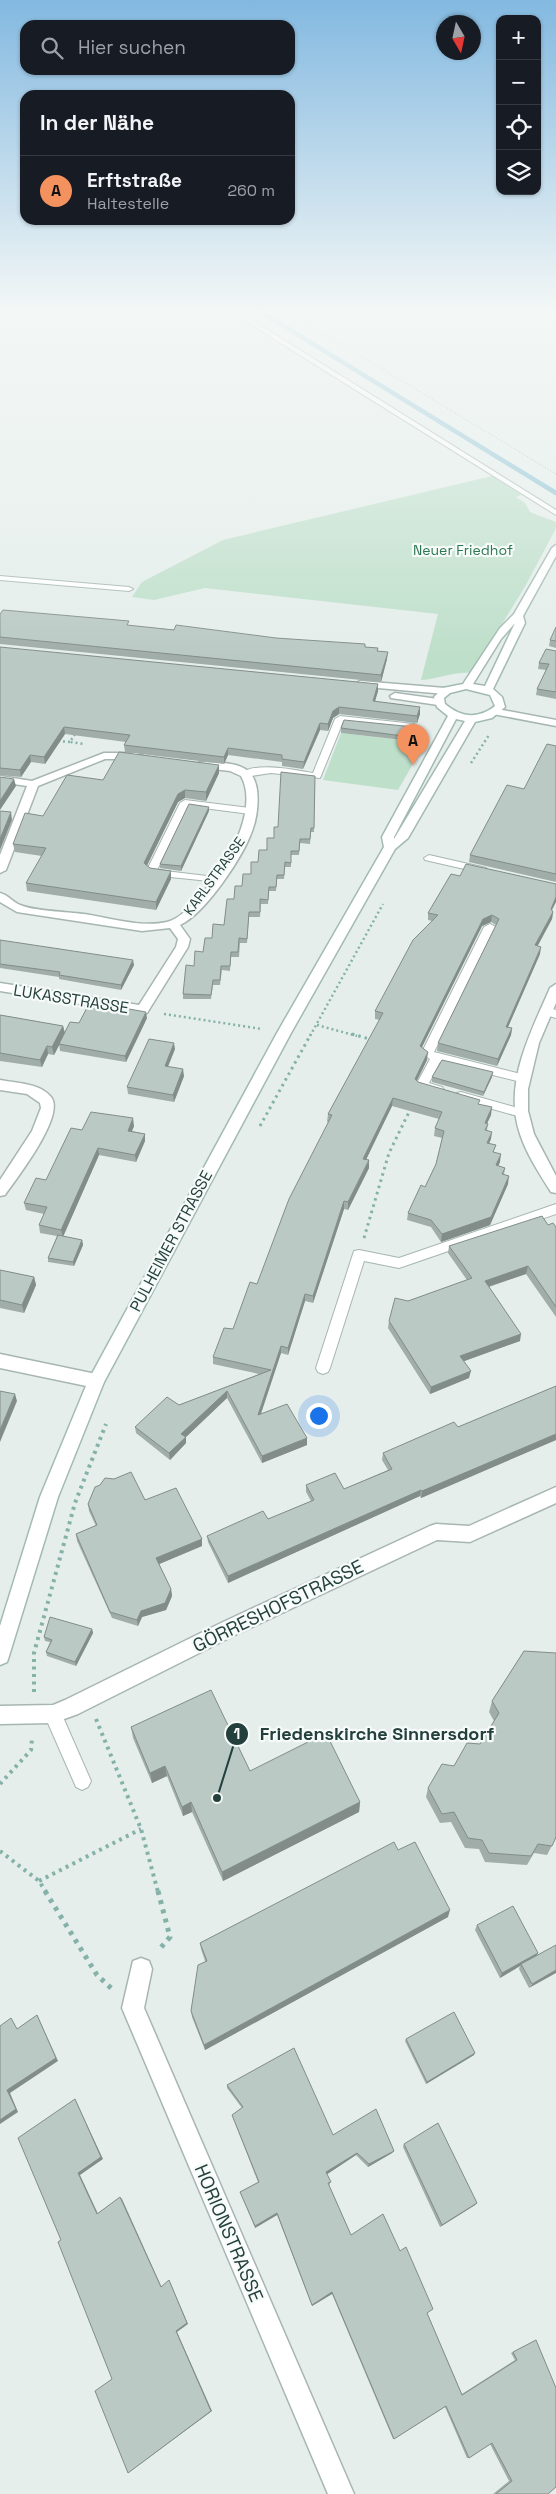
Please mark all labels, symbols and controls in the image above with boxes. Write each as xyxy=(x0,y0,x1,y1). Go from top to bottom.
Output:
north arrow xyxy=(436,15,481,60)
map controls xyxy=(496,15,541,195)
button: + xyxy=(496,15,541,60)
search box xyxy=(20,20,295,75)
icon: search xyxy=(38,34,66,62)
text: Hier suchen xyxy=(78,35,186,60)
button: − xyxy=(496,60,541,105)
button: locate xyxy=(496,105,541,150)
text: In der Nähe xyxy=(40,109,154,136)
button: layers xyxy=(496,150,541,195)
text: Erftstraße xyxy=(87,168,182,193)
text: A xyxy=(51,180,61,201)
text: 260 m xyxy=(227,180,275,201)
text: Haltestelle xyxy=(87,193,169,214)
park label: Neuer Friedhof xyxy=(413,541,513,559)
pin: A xyxy=(397,724,429,765)
street label: KARLSTRASSE xyxy=(179,833,249,919)
street label: LUKASSTRASSE xyxy=(12,980,130,1018)
street label: PULHEIMER STRASSE xyxy=(125,1167,217,1315)
your location xyxy=(306,1403,332,1429)
street label: GÖRRESHOFSTRASSE xyxy=(188,1554,368,1658)
callout: Friedenskirche Sinnersdorf xyxy=(224,1717,504,1750)
text: Friedenskirche Sinnersdorf xyxy=(260,1722,495,1745)
text: 1 xyxy=(234,1724,240,1743)
street label: HORIONSTRASSE xyxy=(189,2160,269,2306)

